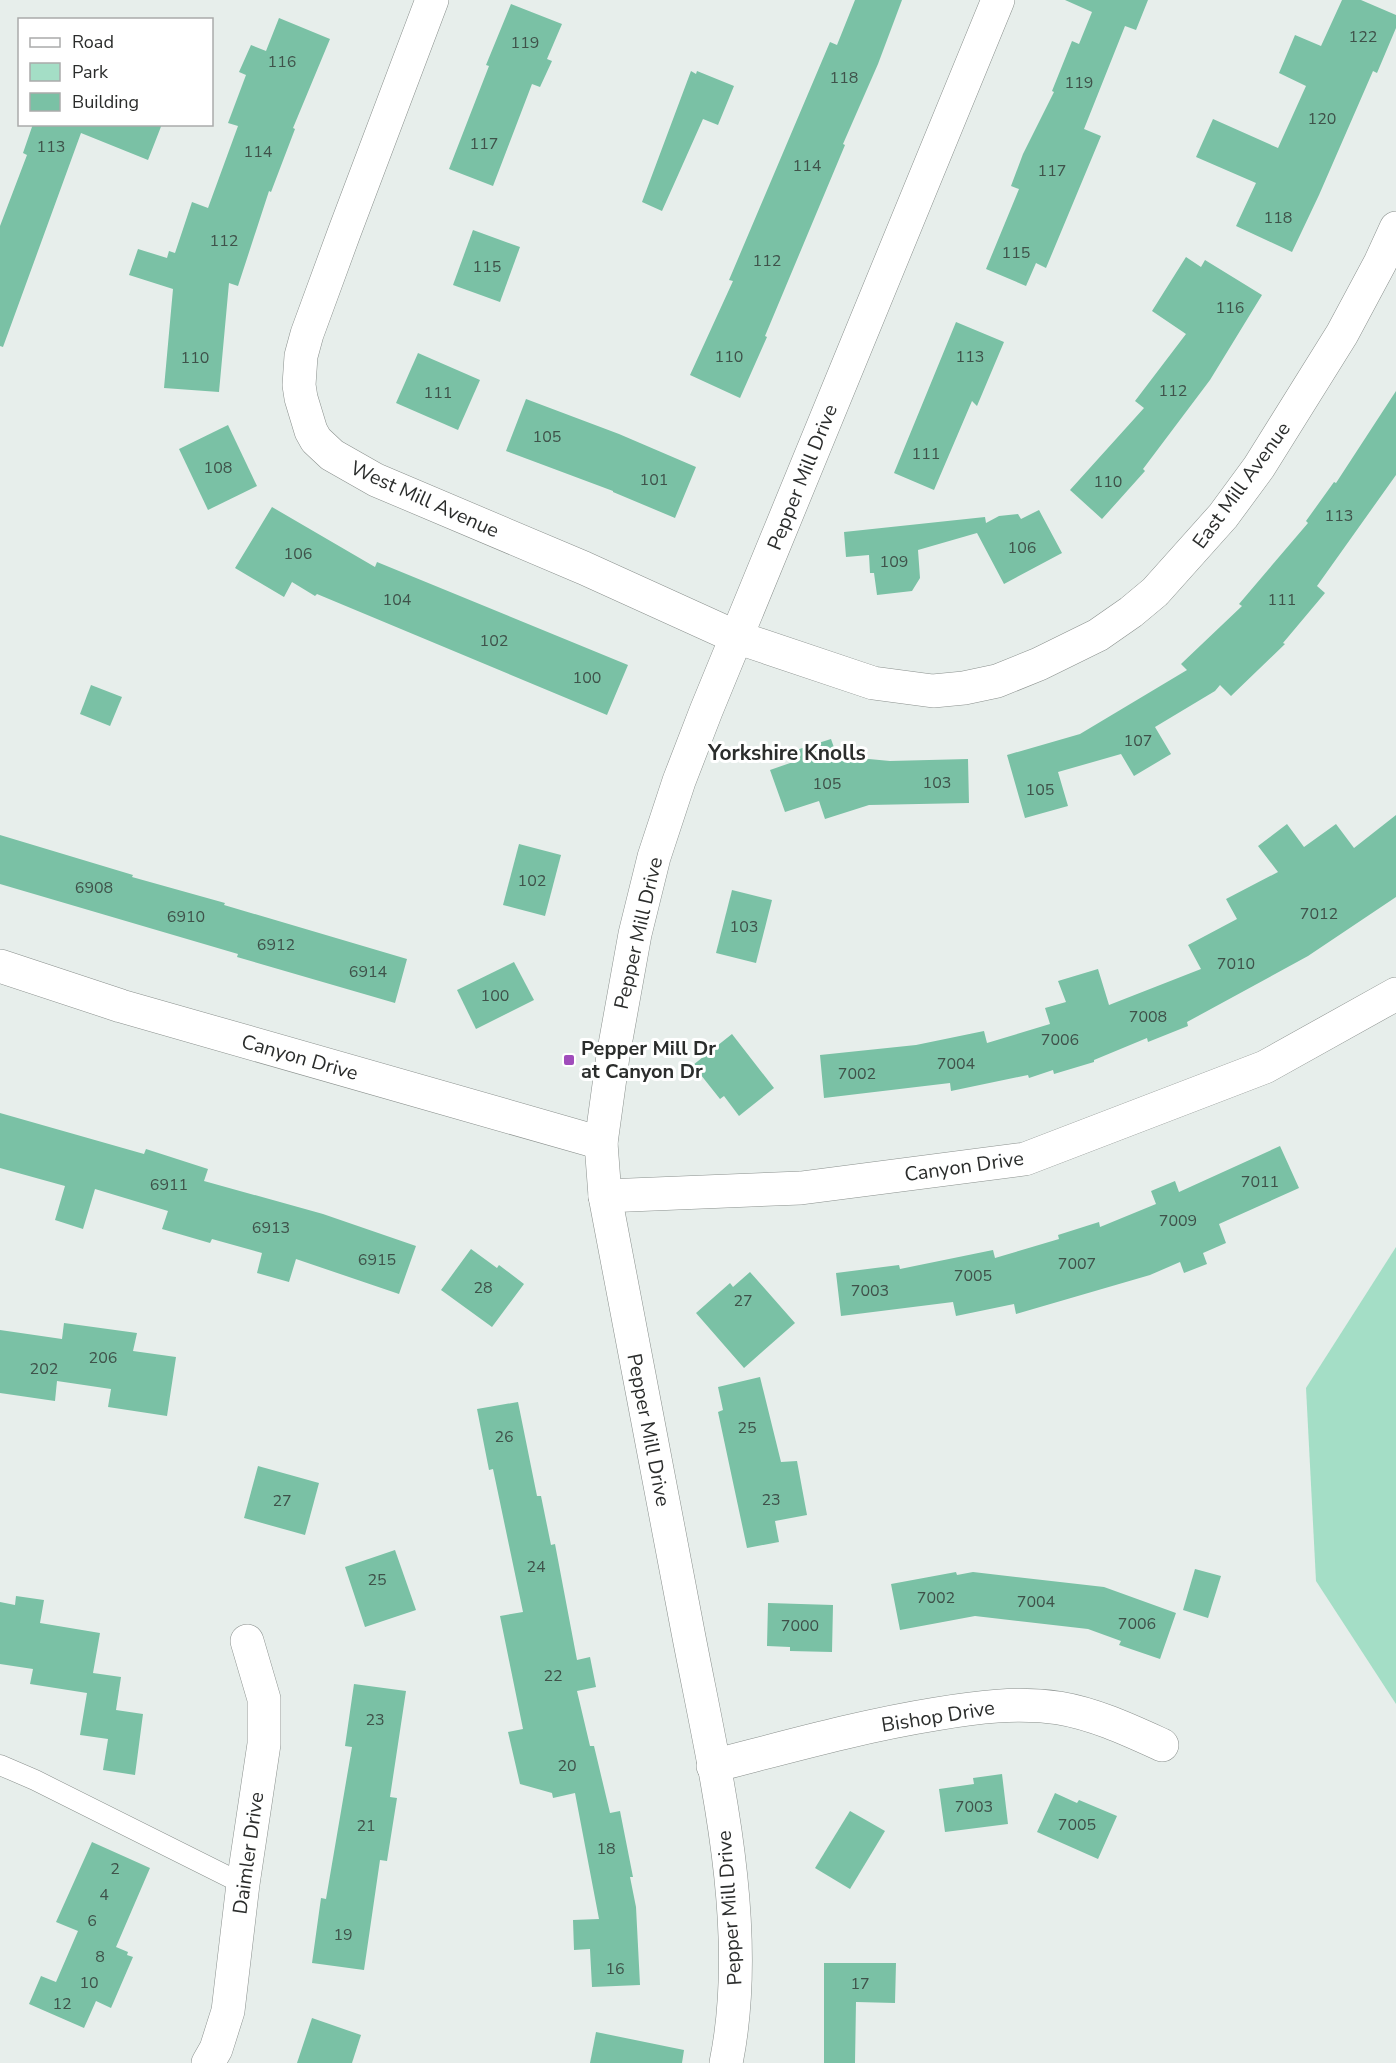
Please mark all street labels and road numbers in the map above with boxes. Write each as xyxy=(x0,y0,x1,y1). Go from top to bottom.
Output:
street label: Pepper Mill Drive xyxy=(761,400,844,554)
street label: East Mill Avenue xyxy=(1186,416,1297,554)
street label: West Mill Avenue xyxy=(346,455,503,544)
street label: Pepper Mill Drive xyxy=(608,854,669,1012)
street label: Canyon Drive xyxy=(238,1028,361,1087)
street label: Canyon Drive xyxy=(903,1145,1025,1188)
street label: Pepper Mill Drive xyxy=(620,1351,677,1509)
street label: Bishop Drive xyxy=(879,1694,997,1739)
street label: Daimler Drive xyxy=(227,1790,270,1916)
street label: Pepper Mill Drive xyxy=(711,1830,748,1986)

